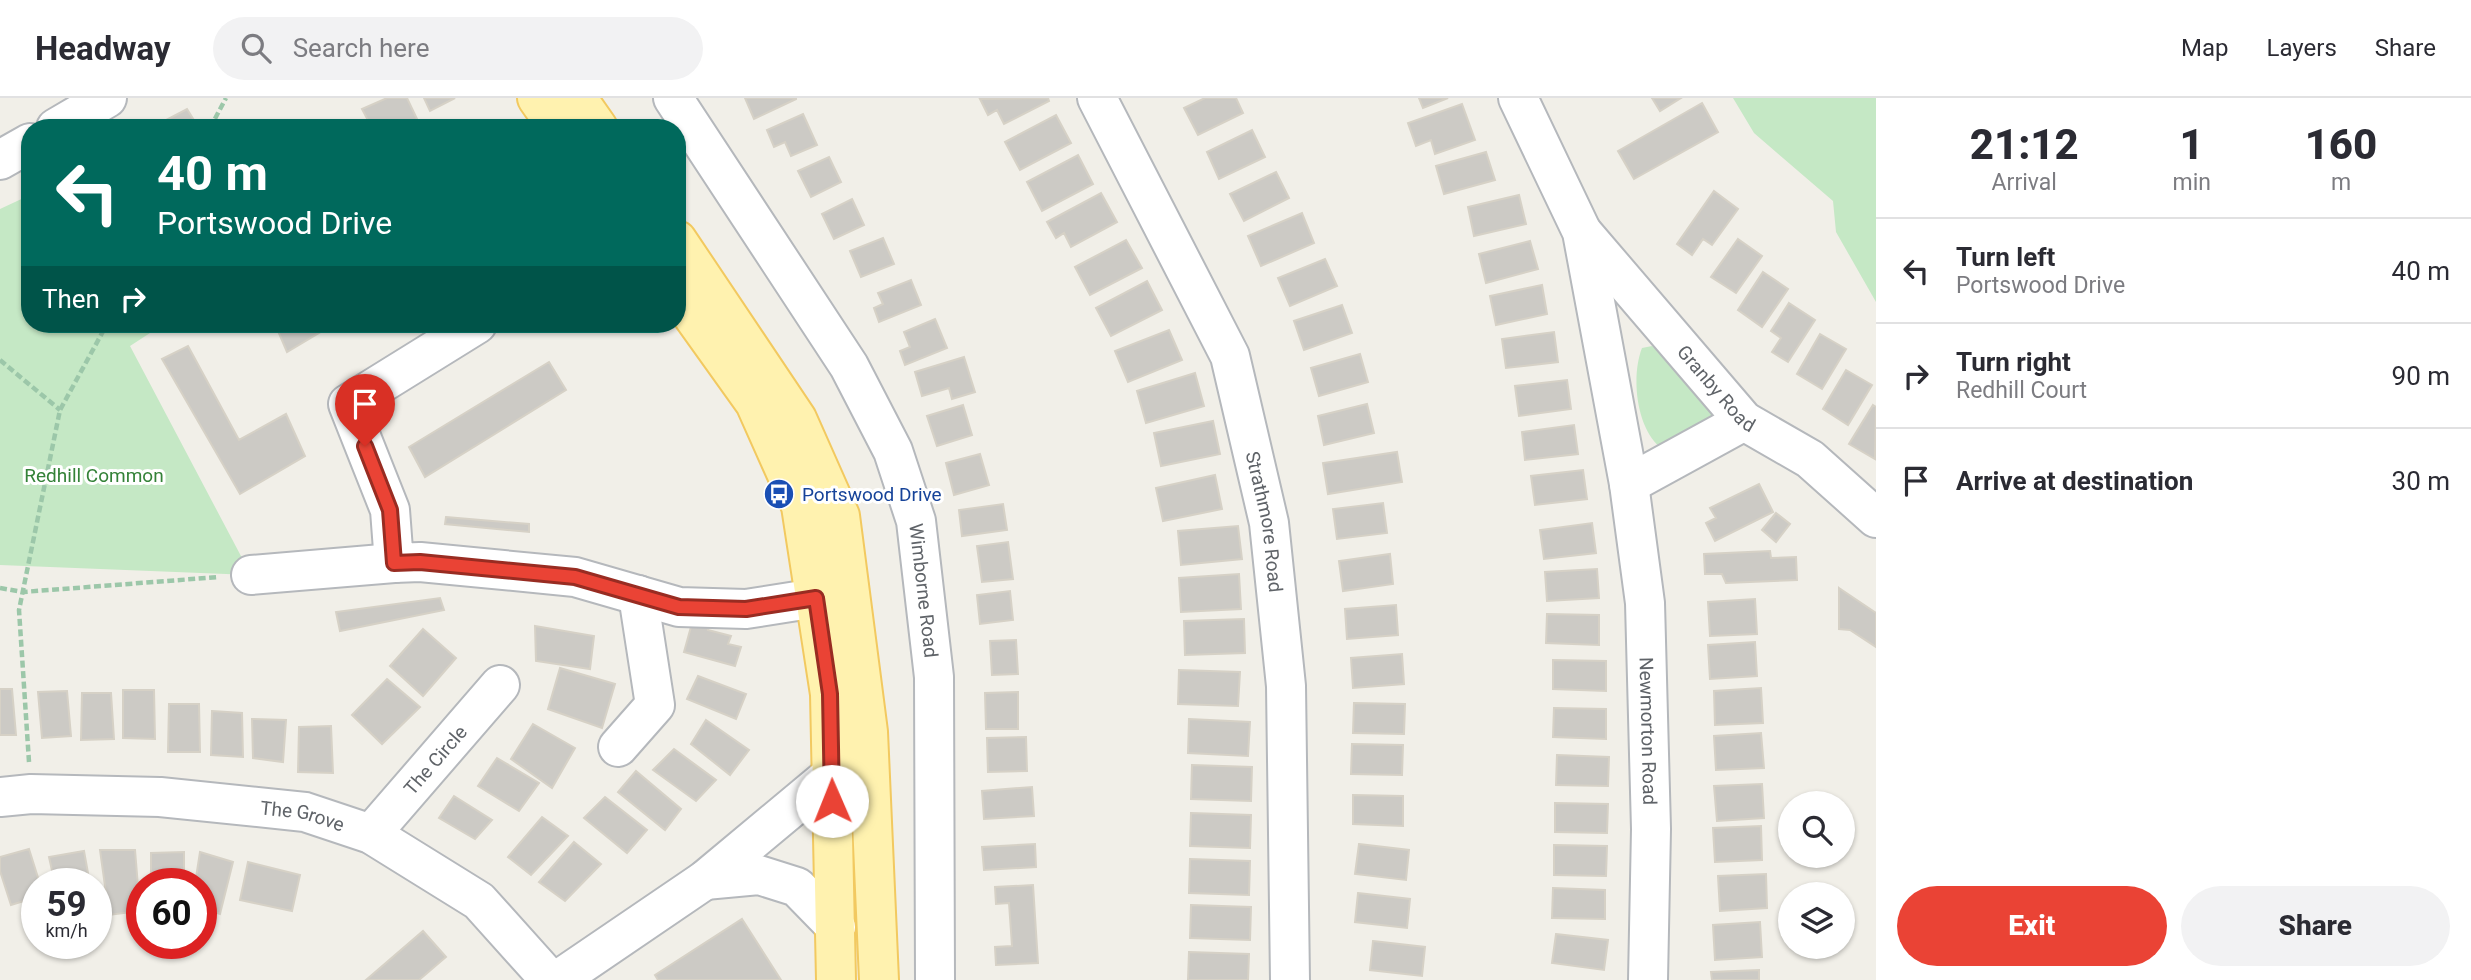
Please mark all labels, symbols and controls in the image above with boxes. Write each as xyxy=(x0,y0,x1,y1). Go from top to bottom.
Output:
search box xyxy=(213,17,703,80)
text: Headway xyxy=(35,29,171,68)
icon: search xyxy=(237,29,275,67)
text: Search here xyxy=(293,33,429,63)
text: Map xyxy=(2181,34,2229,62)
text: Layers xyxy=(2267,34,2337,62)
text: Share xyxy=(2375,34,2436,62)
text: 21:12 xyxy=(1970,120,2079,169)
text: 1 xyxy=(2180,120,2204,169)
text: 160 xyxy=(2305,120,2377,169)
text: 40 m xyxy=(157,145,268,202)
icon: left xyxy=(42,147,133,238)
text: Arrival xyxy=(1992,169,2057,196)
text: min xyxy=(2172,169,2211,196)
text: m xyxy=(2331,169,2351,196)
text: Portswood Drive xyxy=(157,204,392,242)
text: Turn left xyxy=(1956,242,2055,272)
icon: left xyxy=(1897,252,1935,290)
text: 40 m xyxy=(2392,256,2450,286)
text: Portswood Drive xyxy=(1956,272,2125,299)
icon: right xyxy=(114,280,152,318)
text: Then xyxy=(42,284,100,314)
street label: Granby Road xyxy=(1673,340,1760,437)
text: Turn right xyxy=(1956,347,2071,377)
icon: right xyxy=(1897,357,1935,395)
text: 90 m xyxy=(2392,361,2450,391)
pin xyxy=(335,374,395,446)
text: Redhill Court xyxy=(1956,377,2087,404)
icon: arrive xyxy=(346,385,384,423)
street label: Strathmore Road xyxy=(1241,449,1288,593)
icon: arrive xyxy=(1897,462,1935,500)
park label: Redhill Common xyxy=(24,464,164,487)
text: Arrive at destination xyxy=(1956,466,2193,496)
text: 30 m xyxy=(2392,466,2450,496)
bus stop icon: Portswood Drive xyxy=(762,477,796,511)
place label: Portswood Drive xyxy=(802,483,942,506)
street label: Wimborne Road xyxy=(905,522,943,659)
street label: Newmorton Road xyxy=(1635,657,1662,805)
street label: The Circle xyxy=(399,720,472,799)
position arrow xyxy=(795,764,869,838)
map controls xyxy=(1778,791,1855,959)
button: search xyxy=(1778,791,1855,868)
street label: The Grove xyxy=(259,796,347,836)
speed limit sign: 60 xyxy=(126,868,217,959)
button: layers xyxy=(1778,882,1855,959)
text: 59 xyxy=(46,884,87,925)
button: Exit xyxy=(1897,886,2167,966)
button: Share xyxy=(2181,886,2450,966)
text: km/h xyxy=(45,920,88,941)

